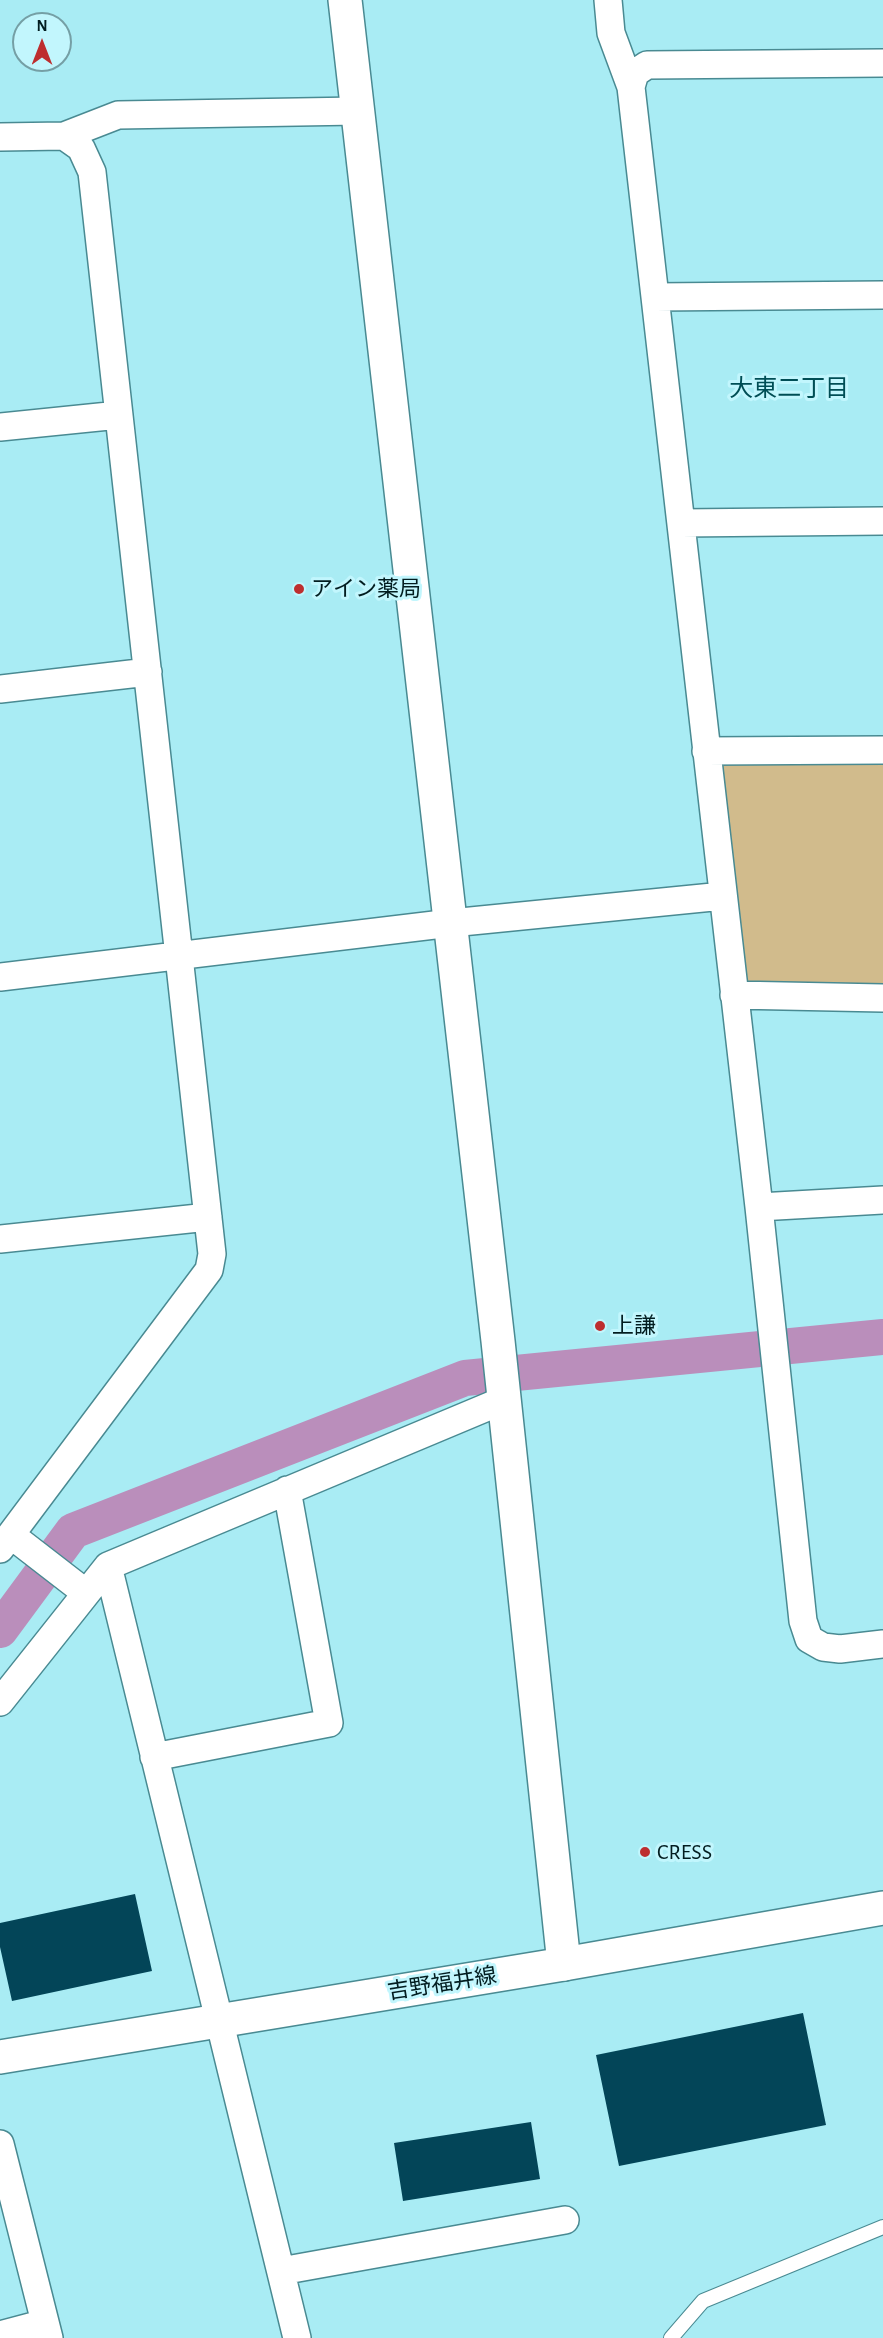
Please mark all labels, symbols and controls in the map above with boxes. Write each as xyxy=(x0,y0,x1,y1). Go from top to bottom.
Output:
north arrow xyxy=(12,12,72,72)
text: N xyxy=(36,18,48,34)
district label: 大東二丁目 xyxy=(729,375,849,403)
place label: アイン薬局 xyxy=(311,576,421,602)
marker: アイン薬局 xyxy=(292,582,306,596)
place label: 上謙 xyxy=(612,1313,656,1339)
marker: 上謙 xyxy=(593,1319,607,1333)
place label: CRESS xyxy=(657,1839,712,1865)
marker: CRESS xyxy=(638,1845,652,1859)
street label: 吉野福井線 xyxy=(386,1962,498,2006)

